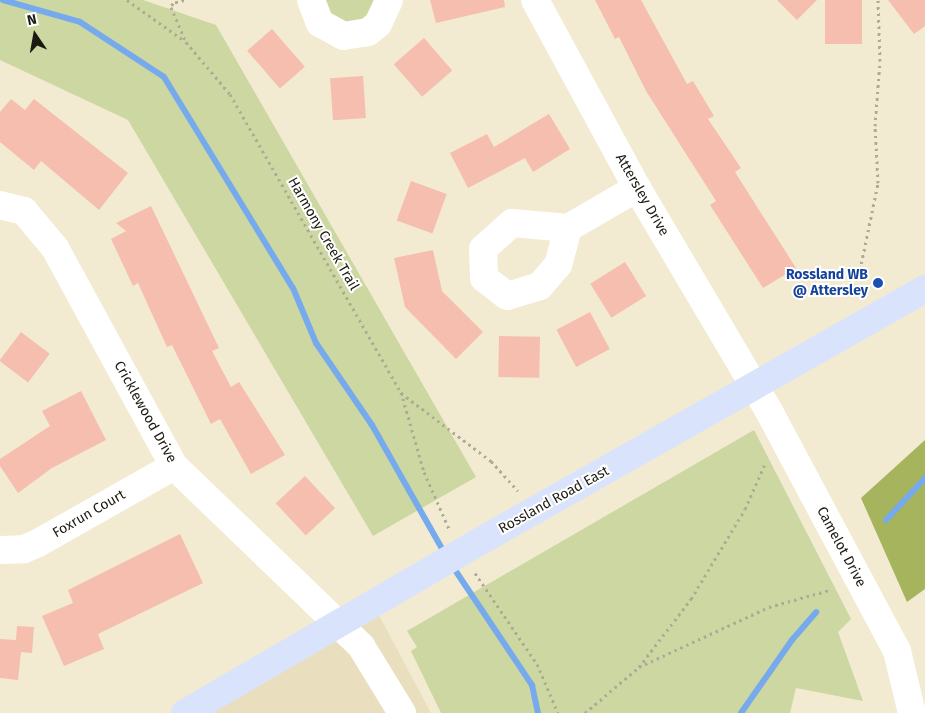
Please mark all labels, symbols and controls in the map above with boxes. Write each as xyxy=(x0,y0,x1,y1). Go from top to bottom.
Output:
north arrow xyxy=(10,10,60,60)
text: N xyxy=(25,11,38,29)
street label: Attersley Drive xyxy=(612,151,672,239)
street label: Harmony Creek Trail xyxy=(284,175,362,293)
place label: Rossland WB @ Attersley xyxy=(786,267,868,300)
marker: Rossland WB @ Attersley xyxy=(872,277,884,289)
street label: Cricklewood Drive xyxy=(110,358,180,466)
street label: Rossland Road East xyxy=(496,463,612,537)
street label: Foxrun Court xyxy=(50,486,128,542)
street label: Camelot Drive xyxy=(813,504,869,590)

